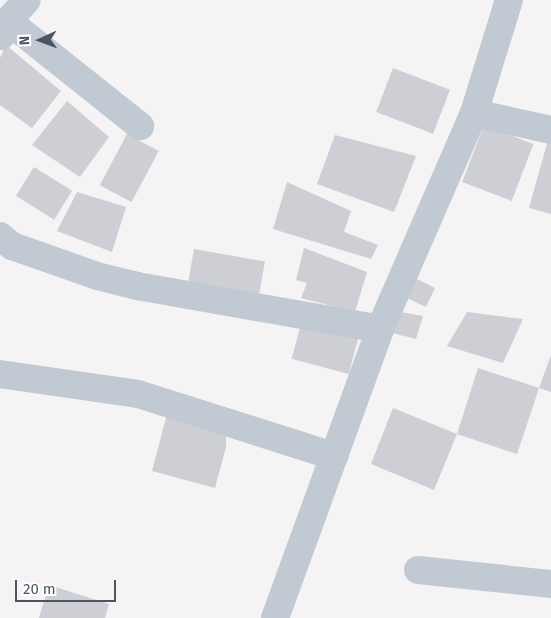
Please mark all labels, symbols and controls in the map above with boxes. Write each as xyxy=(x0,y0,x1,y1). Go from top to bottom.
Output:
north arrow xyxy=(15,15,65,65)
text: N xyxy=(16,36,33,45)
scale bar xyxy=(18,570,119,602)
text: 20 m xyxy=(23,580,56,598)

